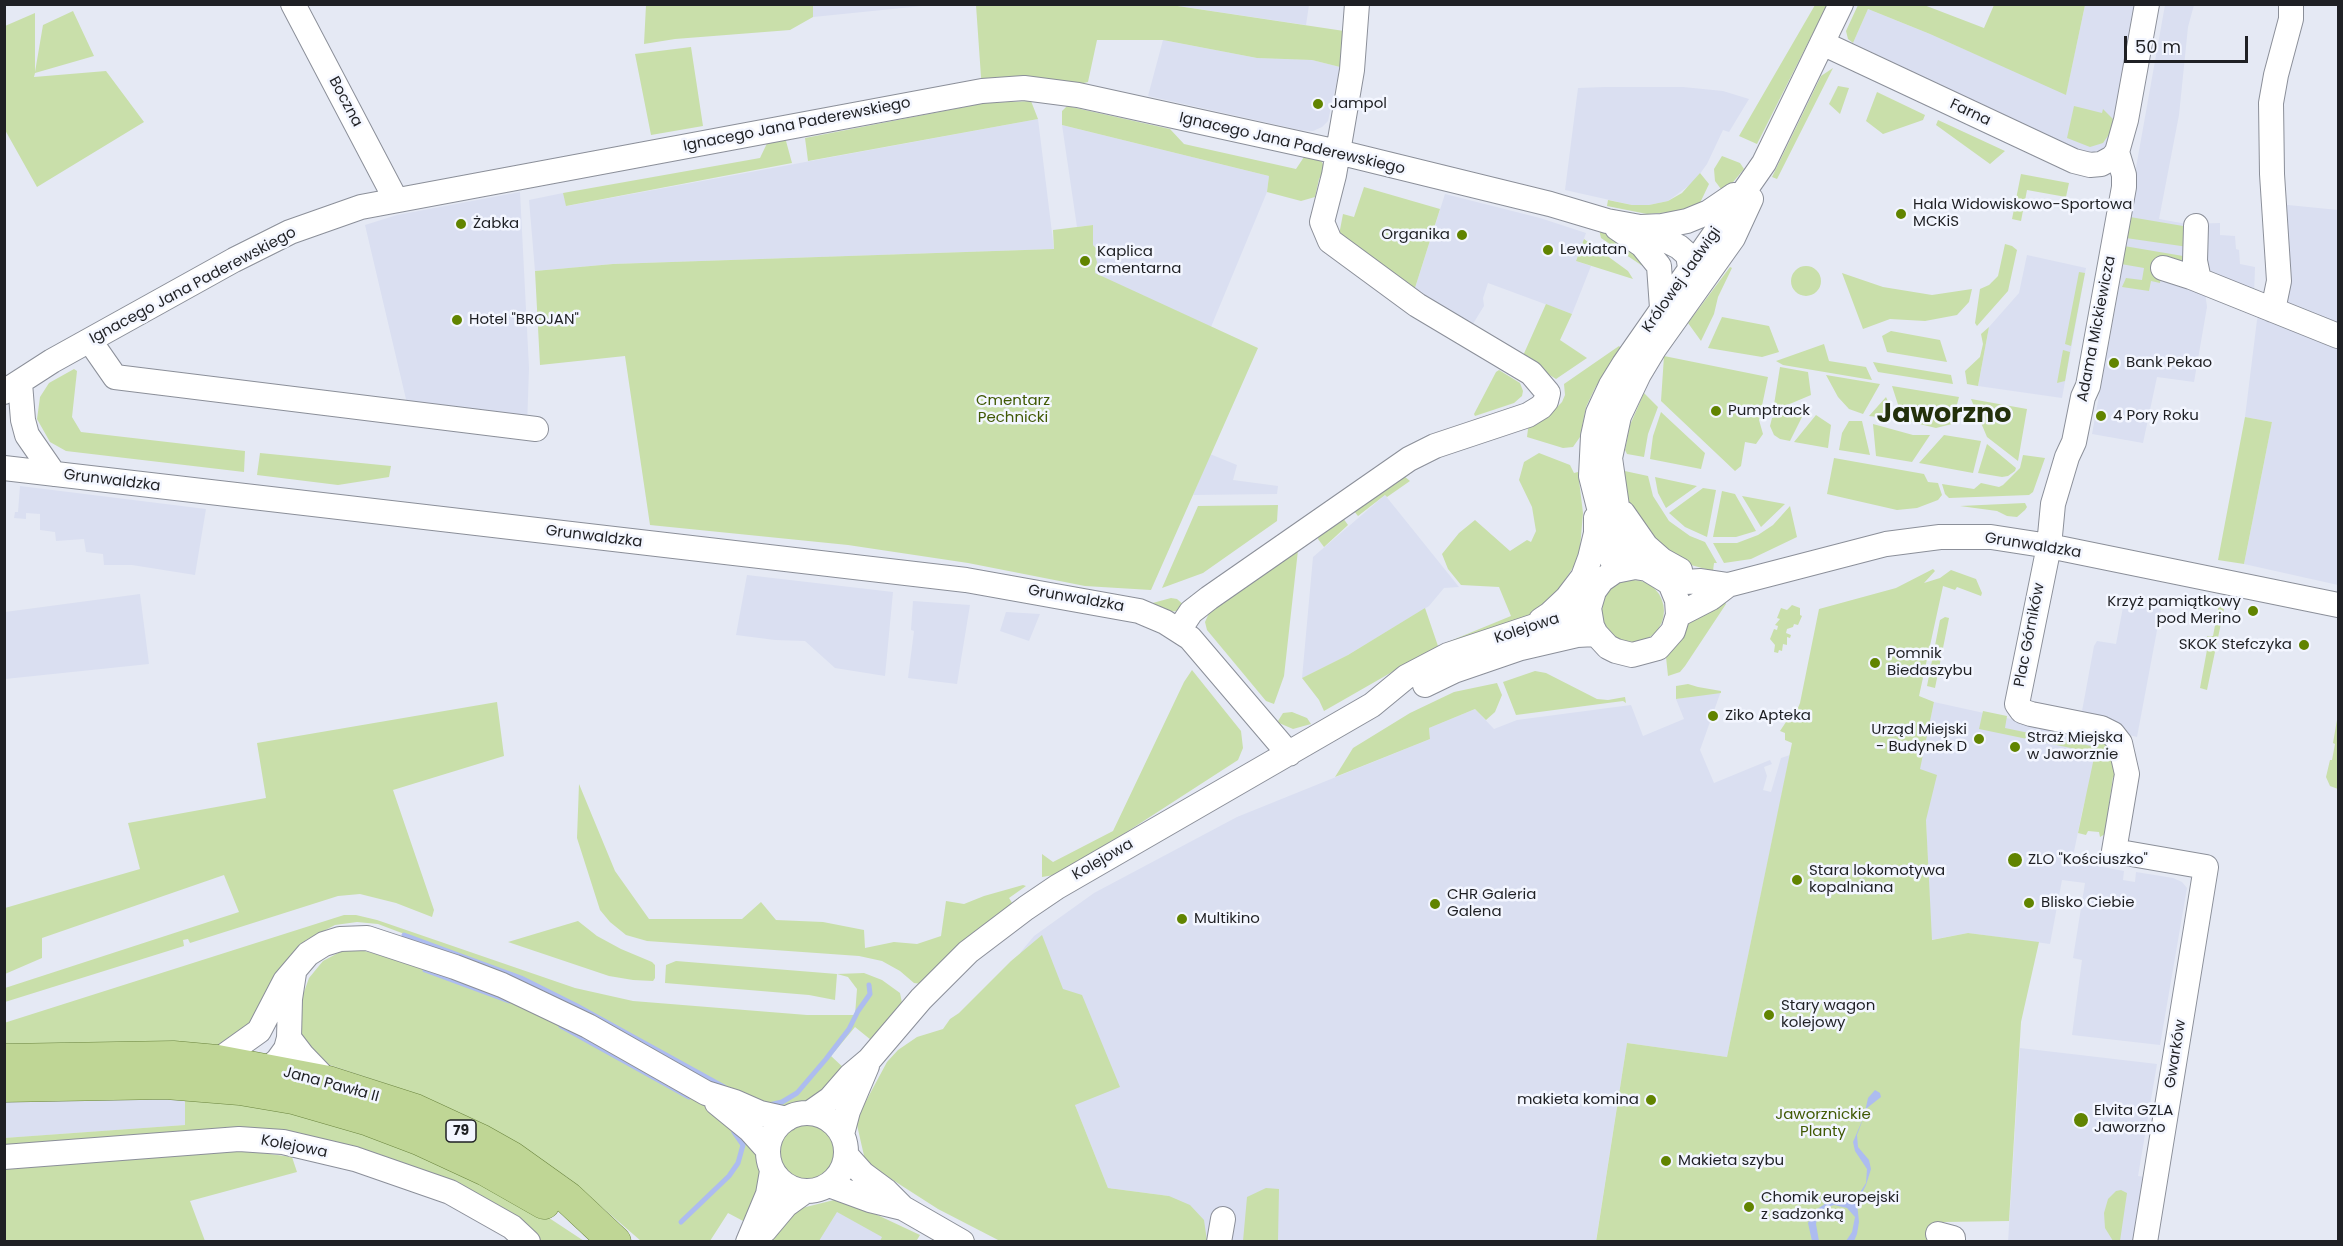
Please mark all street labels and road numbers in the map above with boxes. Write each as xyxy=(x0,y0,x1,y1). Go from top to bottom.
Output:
street label: Boczna xyxy=(324,74,366,130)
street label: Ignacego Jana Paderewskiego xyxy=(682,94,912,156)
street label: Farna xyxy=(1947,96,1993,130)
street label: Ignacego Jana Paderewskiego xyxy=(1177,109,1407,179)
street label: Ignacego Jana Paderewskiego xyxy=(87,224,299,348)
street label: Królowej Jadwigi xyxy=(1639,224,1725,336)
street label: Adama Mickiewicza xyxy=(2074,254,2120,404)
street label: Grunwaldzka xyxy=(63,466,161,496)
street label: Grunwaldzka xyxy=(545,522,643,552)
street label: Grunwaldzka xyxy=(1983,529,2083,563)
street label: Grunwaldzka xyxy=(1026,582,1126,616)
street label: Plac Górników xyxy=(2011,582,2049,688)
street label: Kolejowa xyxy=(1492,610,1562,648)
street label: Kolejowa xyxy=(1069,835,1137,885)
street label: Gwarków xyxy=(2162,1018,2190,1090)
street label: Jana Pawła II xyxy=(281,1064,381,1106)
road number: 79 xyxy=(446,1120,476,1142)
street label: Kolejowa xyxy=(259,1132,329,1162)

